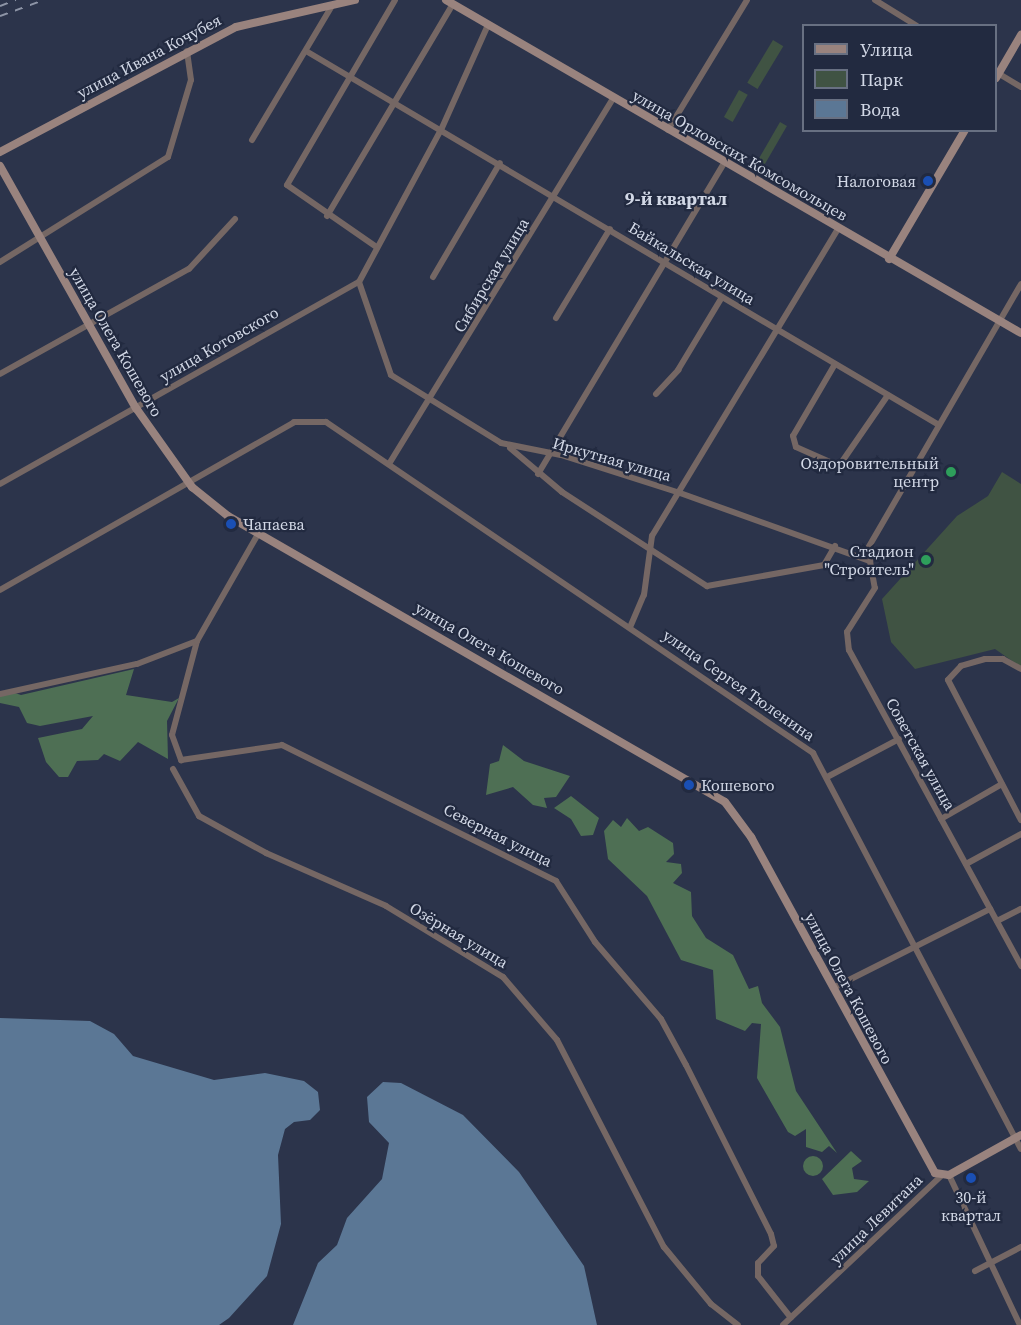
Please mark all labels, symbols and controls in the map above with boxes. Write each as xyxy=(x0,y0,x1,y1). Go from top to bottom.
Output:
street label: улица Ивана Кочубея xyxy=(74,10,224,102)
legend xyxy=(802,24,997,132)
text: Улица xyxy=(860,37,913,62)
text: Парк xyxy=(860,67,903,92)
street label: улица Орловских Комсомольцев xyxy=(629,85,851,225)
text: Вода xyxy=(860,97,900,122)
place label: Налоговая xyxy=(837,171,916,191)
marker: Налоговая xyxy=(921,174,935,188)
district label: 9-й квартал xyxy=(625,188,727,210)
street label: Сибирская улица xyxy=(449,214,533,336)
street label: Байкальская улица xyxy=(625,218,759,308)
street label: улица Олега Кошевого xyxy=(65,264,167,420)
street label: улица Котовского xyxy=(156,302,282,386)
street label: Иркутная улица xyxy=(550,433,674,485)
place label: Оздоровительный центр xyxy=(800,453,939,491)
marker: Оздоровительный центр xyxy=(944,465,958,479)
place label: Чапаева xyxy=(243,514,305,534)
marker: Чапаева xyxy=(224,517,238,531)
place label: Стадион "Строитель" xyxy=(824,541,914,579)
marker: Стадион "Строитель" xyxy=(919,553,933,567)
street label: улица Олега Кошевого xyxy=(412,597,568,699)
street label: улица Сергея Тюленина xyxy=(659,625,819,745)
street label: Советская улица xyxy=(882,694,960,814)
place label: Кошевого xyxy=(701,775,774,795)
marker: Кошевого xyxy=(682,778,696,792)
street label: Северная улица xyxy=(440,799,556,871)
street label: Озёрная улица xyxy=(406,898,512,972)
street label: улица Олега Кошевого xyxy=(801,909,897,1067)
street label: улица Левитана xyxy=(826,1170,926,1268)
marker: 30-й квартал xyxy=(964,1171,978,1185)
place label: 30-й квартал xyxy=(941,1187,1001,1225)

